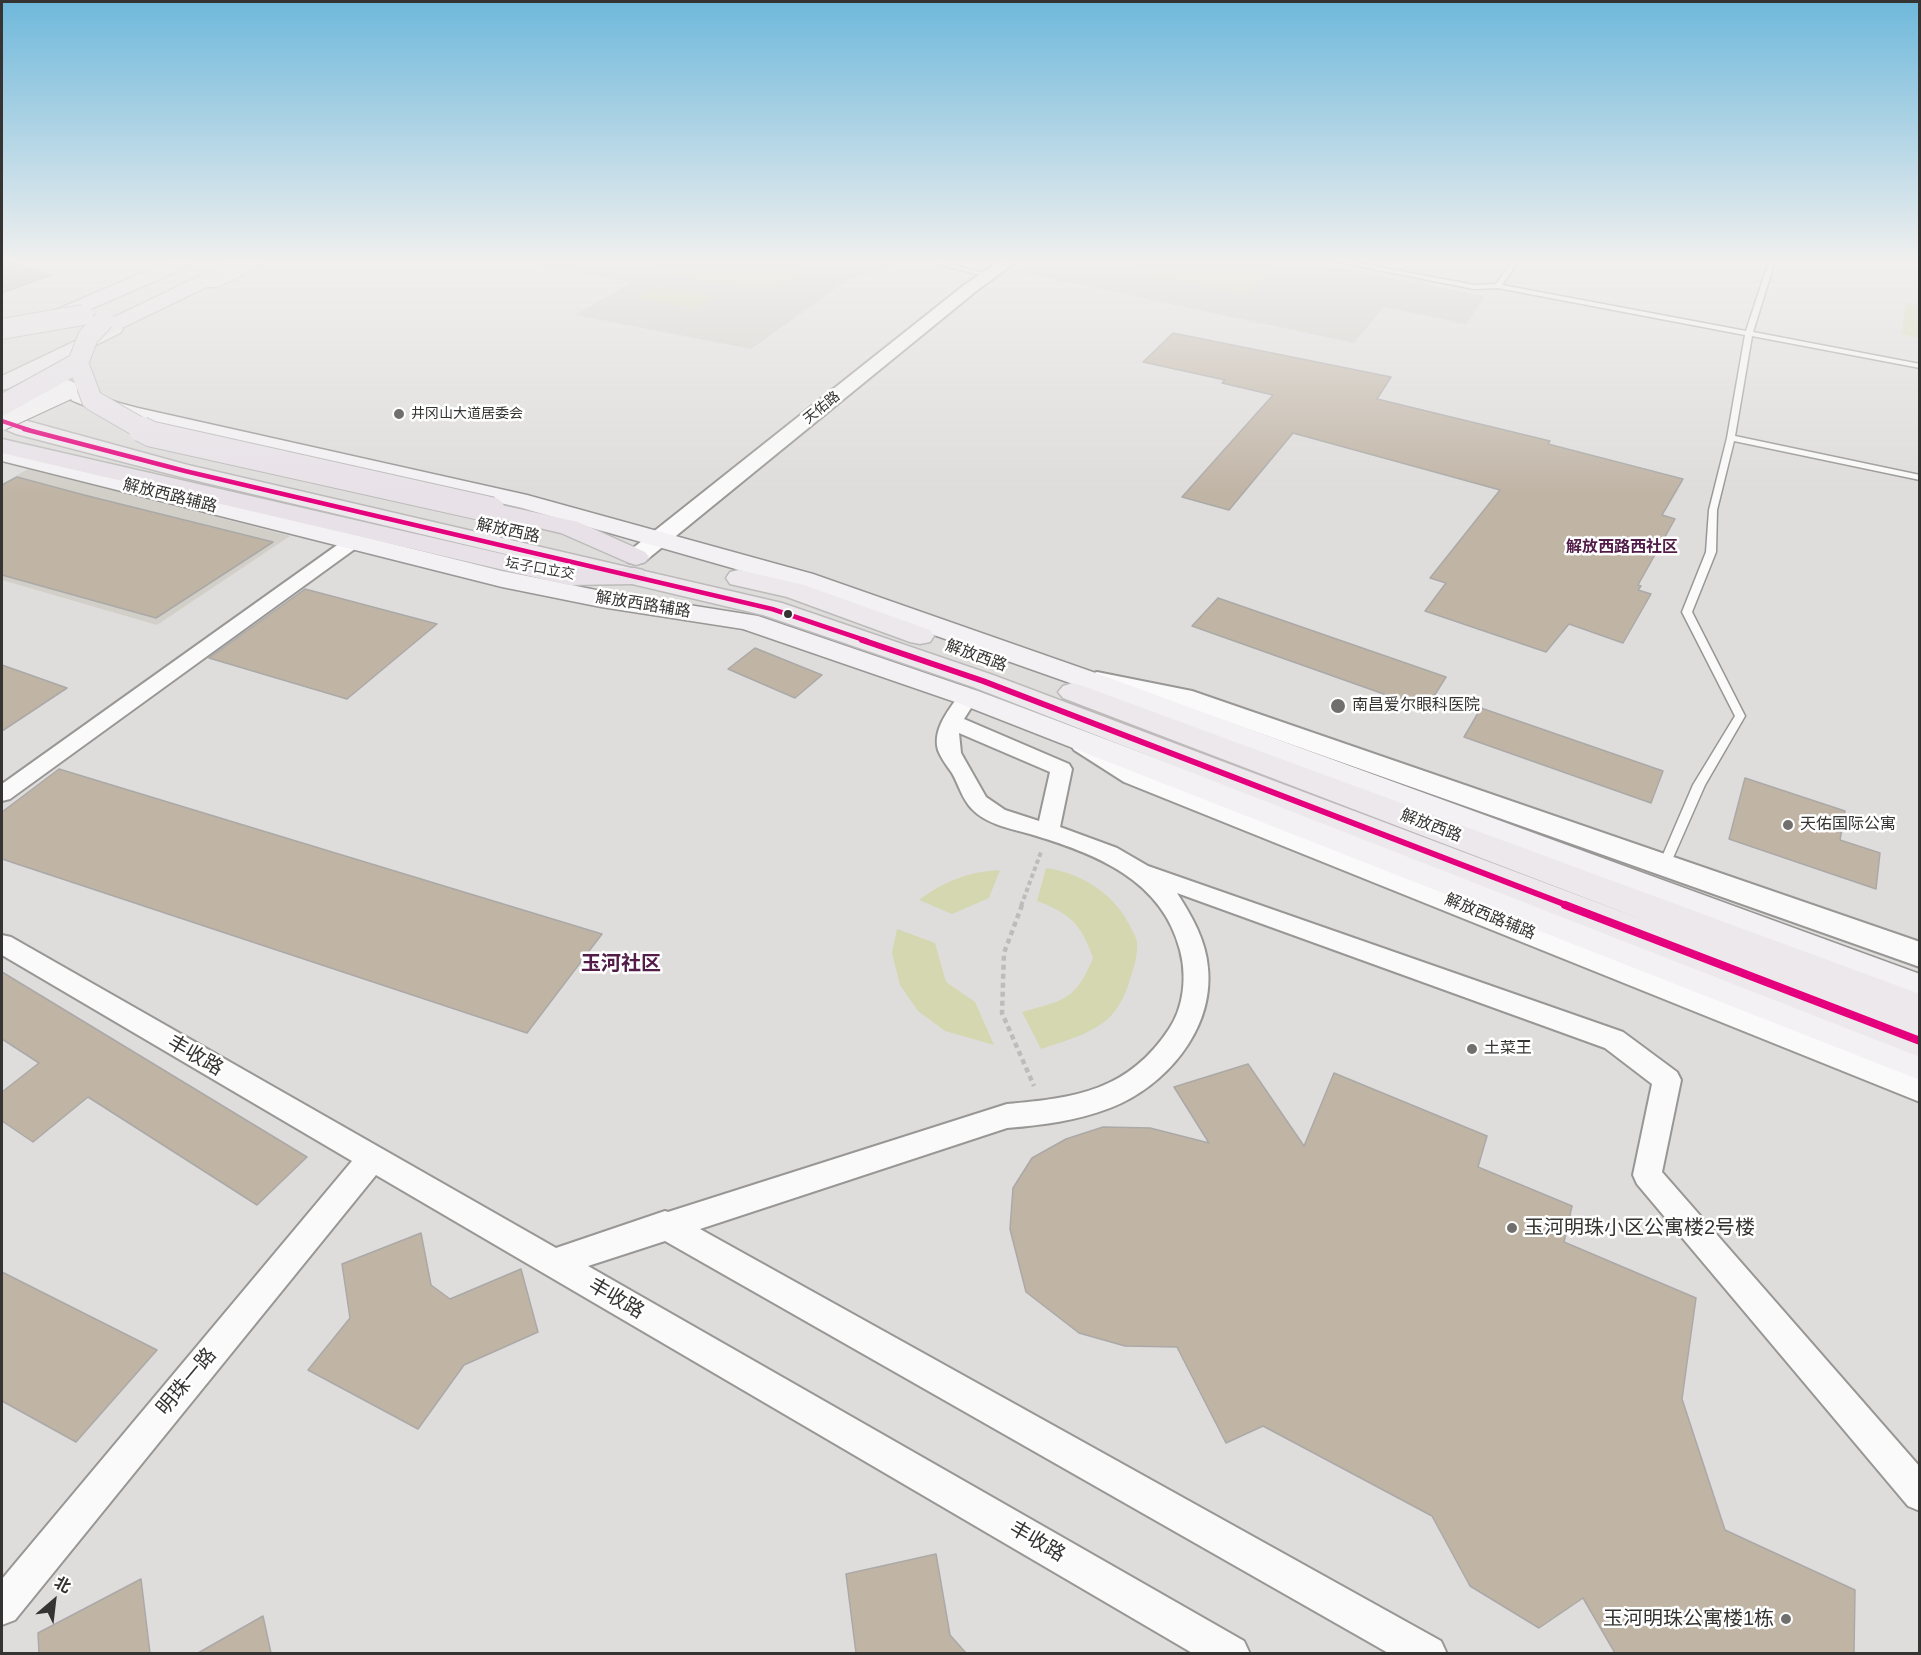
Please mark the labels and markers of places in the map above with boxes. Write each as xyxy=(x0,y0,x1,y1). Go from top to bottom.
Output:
place label: 井冈山大道居委会 xyxy=(411,406,523,422)
marker: 井冈山大道居委会 xyxy=(392,407,406,421)
unlabelled marker xyxy=(782,608,794,620)
place label: 南昌爱尔眼科医院 xyxy=(1352,696,1480,716)
marker: 南昌爱尔眼科医院 xyxy=(1329,697,1347,715)
place label: 天佑国际公寓 xyxy=(1800,815,1896,835)
marker: 天佑国际公寓 xyxy=(1781,818,1795,832)
place label: 土菜王 xyxy=(1484,1039,1532,1059)
marker: 土菜王 xyxy=(1465,1042,1479,1056)
place label: 玉河明珠小区公寓楼2号楼 xyxy=(1524,1216,1755,1240)
marker: 玉河明珠小区公寓楼2号楼 xyxy=(1505,1221,1519,1235)
place label: 玉河明珠公寓楼1栋 xyxy=(1603,1607,1774,1631)
marker: 玉河明珠公寓楼1栋 xyxy=(1779,1612,1793,1626)

